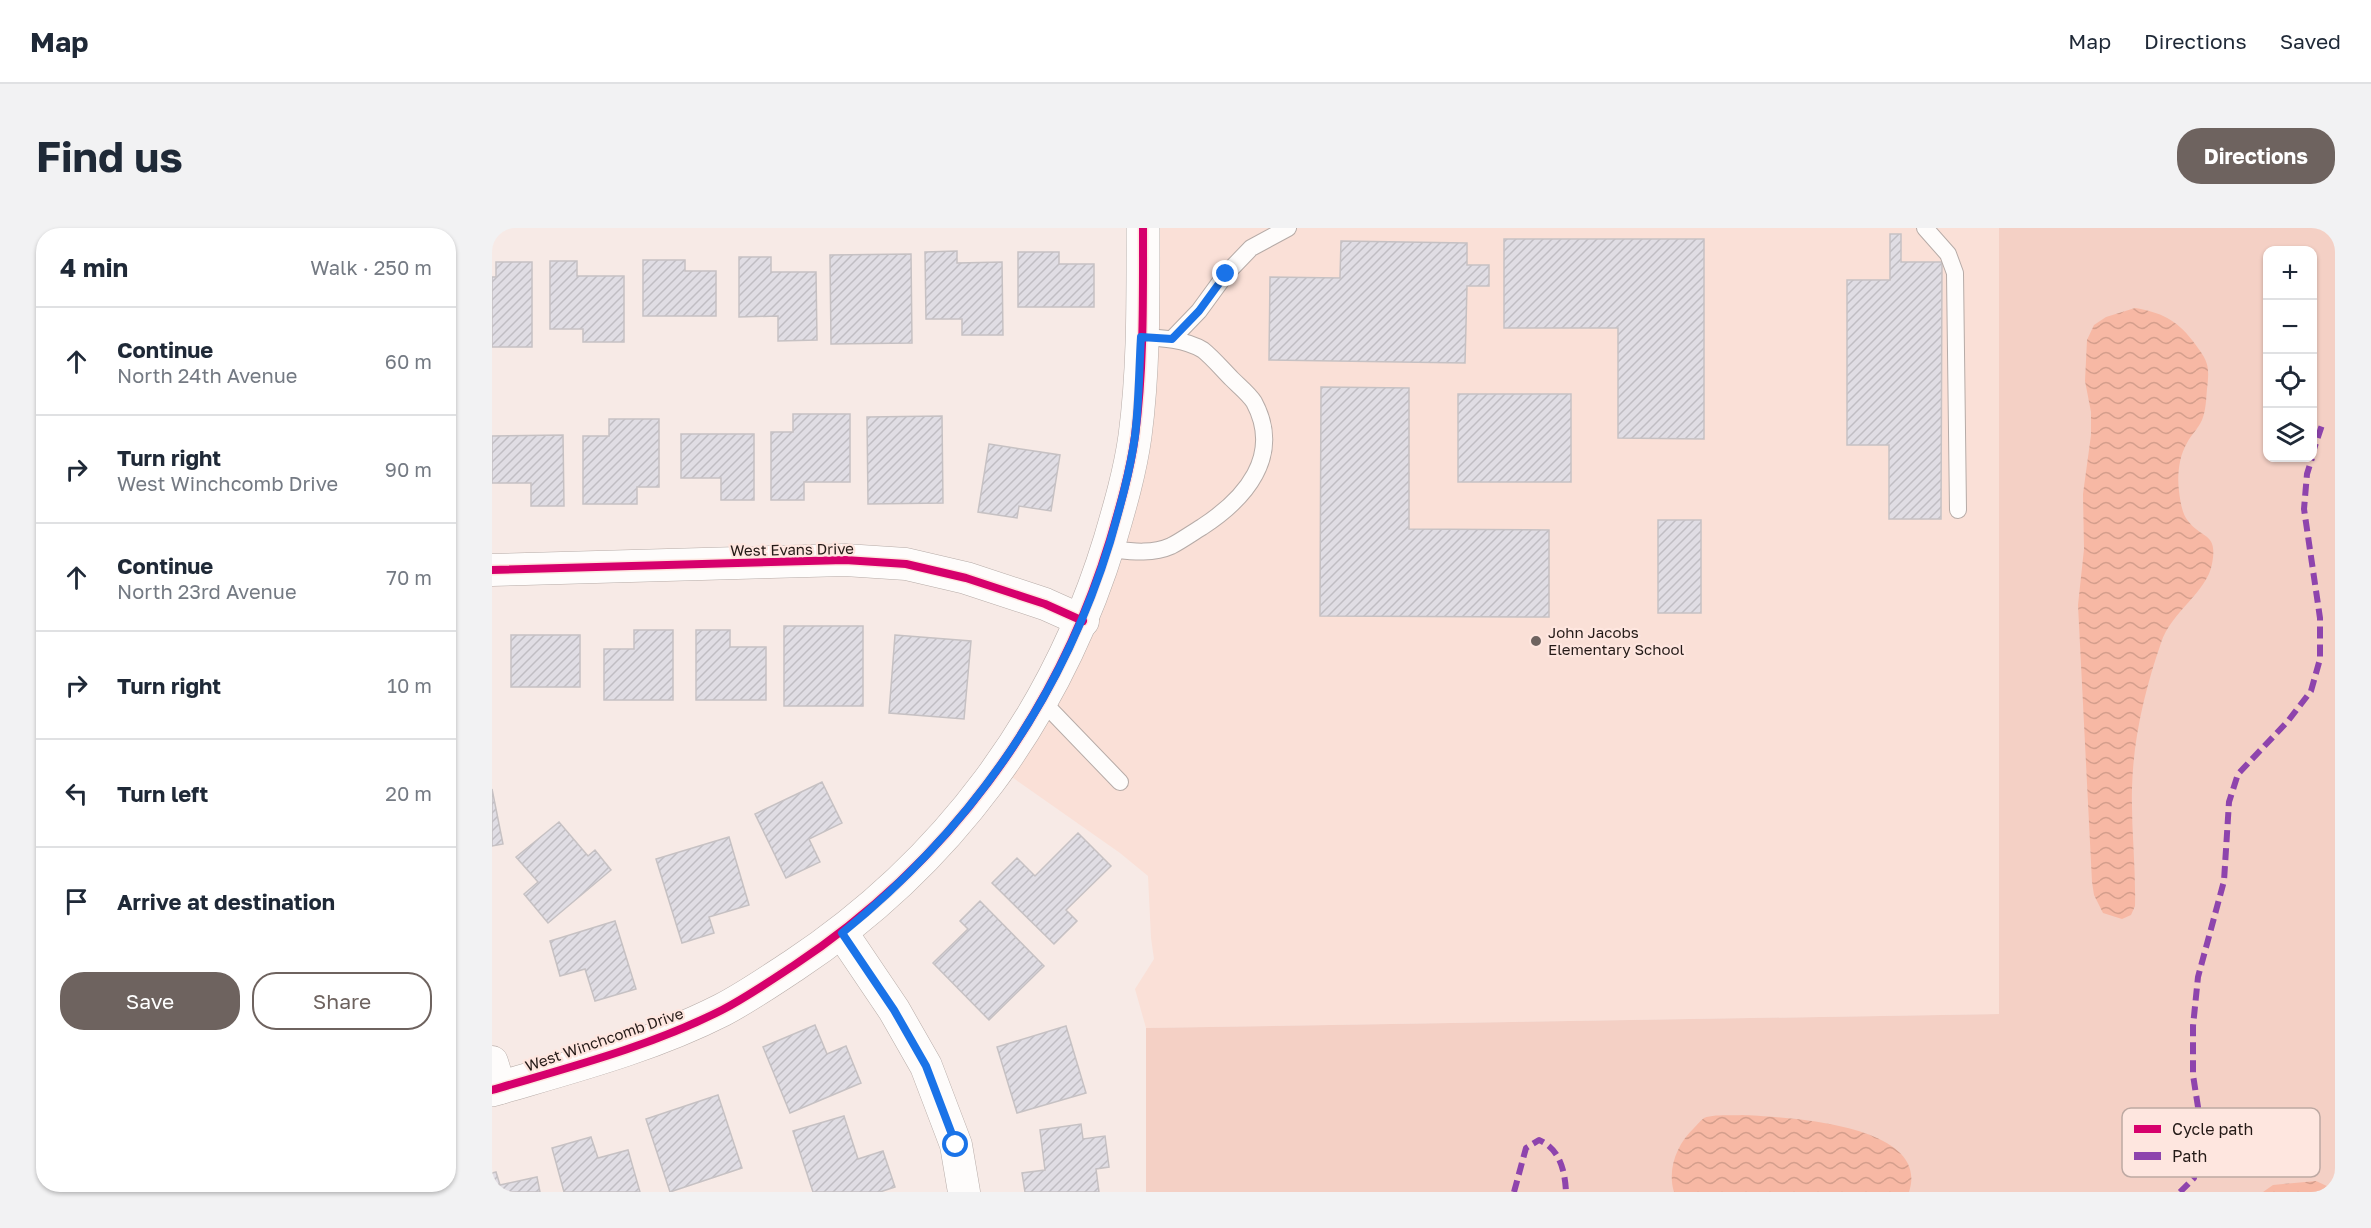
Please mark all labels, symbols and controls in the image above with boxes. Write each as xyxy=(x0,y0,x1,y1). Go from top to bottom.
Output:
text: Map xyxy=(30,25,88,58)
text: Map xyxy=(2068,28,2111,54)
text: Directions xyxy=(2144,28,2247,54)
text: Saved xyxy=(2280,28,2341,54)
button: Directions xyxy=(2177,128,2335,184)
text: Find us xyxy=(36,131,183,181)
map controls xyxy=(2263,246,2317,462)
button: + xyxy=(2263,246,2317,300)
text: 4 min xyxy=(60,252,128,283)
text: Walk · 250 m xyxy=(310,255,432,279)
route end xyxy=(1212,260,1238,286)
button: − xyxy=(2263,300,2317,354)
text: Continue xyxy=(117,336,213,363)
icon: ahead xyxy=(60,345,93,378)
text: 60 m xyxy=(385,349,432,373)
button: locate xyxy=(2263,354,2317,408)
text: North 24th Avenue xyxy=(117,363,297,387)
button: layers xyxy=(2263,408,2317,462)
text: Turn right xyxy=(117,444,221,471)
icon: right xyxy=(60,453,93,486)
text: 90 m xyxy=(385,457,432,481)
text: West Winchcomb Drive xyxy=(117,471,338,495)
street label: West Evans Drive xyxy=(730,539,854,559)
text: Continue xyxy=(117,552,213,579)
icon: ahead xyxy=(60,561,93,594)
text: 70 m xyxy=(386,565,432,589)
text: North 23rd Avenue xyxy=(117,579,297,603)
place label: John Jacobs Elementary School xyxy=(1548,623,1684,658)
marker: John Jacobs Elementary School xyxy=(1529,634,1543,648)
icon: right xyxy=(60,669,93,702)
text: Turn right xyxy=(117,672,221,699)
text: 10 m xyxy=(387,673,432,697)
icon: left xyxy=(60,777,93,810)
text: Turn left xyxy=(117,780,208,807)
text: 20 m xyxy=(385,781,432,805)
icon: arrive xyxy=(60,885,93,918)
text: Arrive at destination xyxy=(117,888,335,915)
button: Save xyxy=(60,972,240,1030)
button: Share xyxy=(252,972,432,1030)
street label: West Winchcomb Drive xyxy=(523,1003,686,1075)
legend xyxy=(2122,1108,2320,1177)
text: Cycle path xyxy=(2172,1119,2253,1139)
route start xyxy=(942,1131,968,1157)
text: Path xyxy=(2172,1146,2207,1166)

